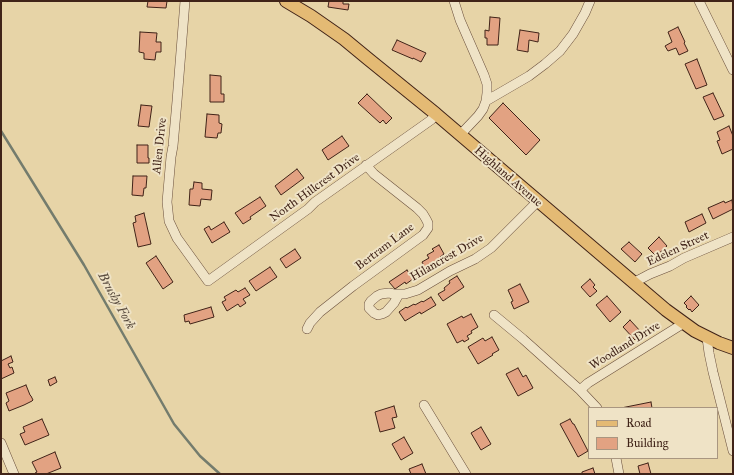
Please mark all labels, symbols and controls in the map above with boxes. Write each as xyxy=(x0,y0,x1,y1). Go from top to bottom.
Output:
street label: Allen Drive xyxy=(150,117,170,175)
street label: Highland Avenue xyxy=(471,144,545,210)
street label: North Hillcrest Drive xyxy=(267,151,363,225)
street label: Bertram Lane xyxy=(353,220,417,274)
street label: Edelen Street xyxy=(645,228,711,270)
street label: Hilancrest Drive xyxy=(408,231,486,285)
water label: Brushy Fork xyxy=(94,270,138,332)
street label: Woodland Drive xyxy=(587,319,663,373)
legend xyxy=(588,407,718,459)
text: Road xyxy=(626,416,652,430)
text: Building xyxy=(626,436,668,450)

